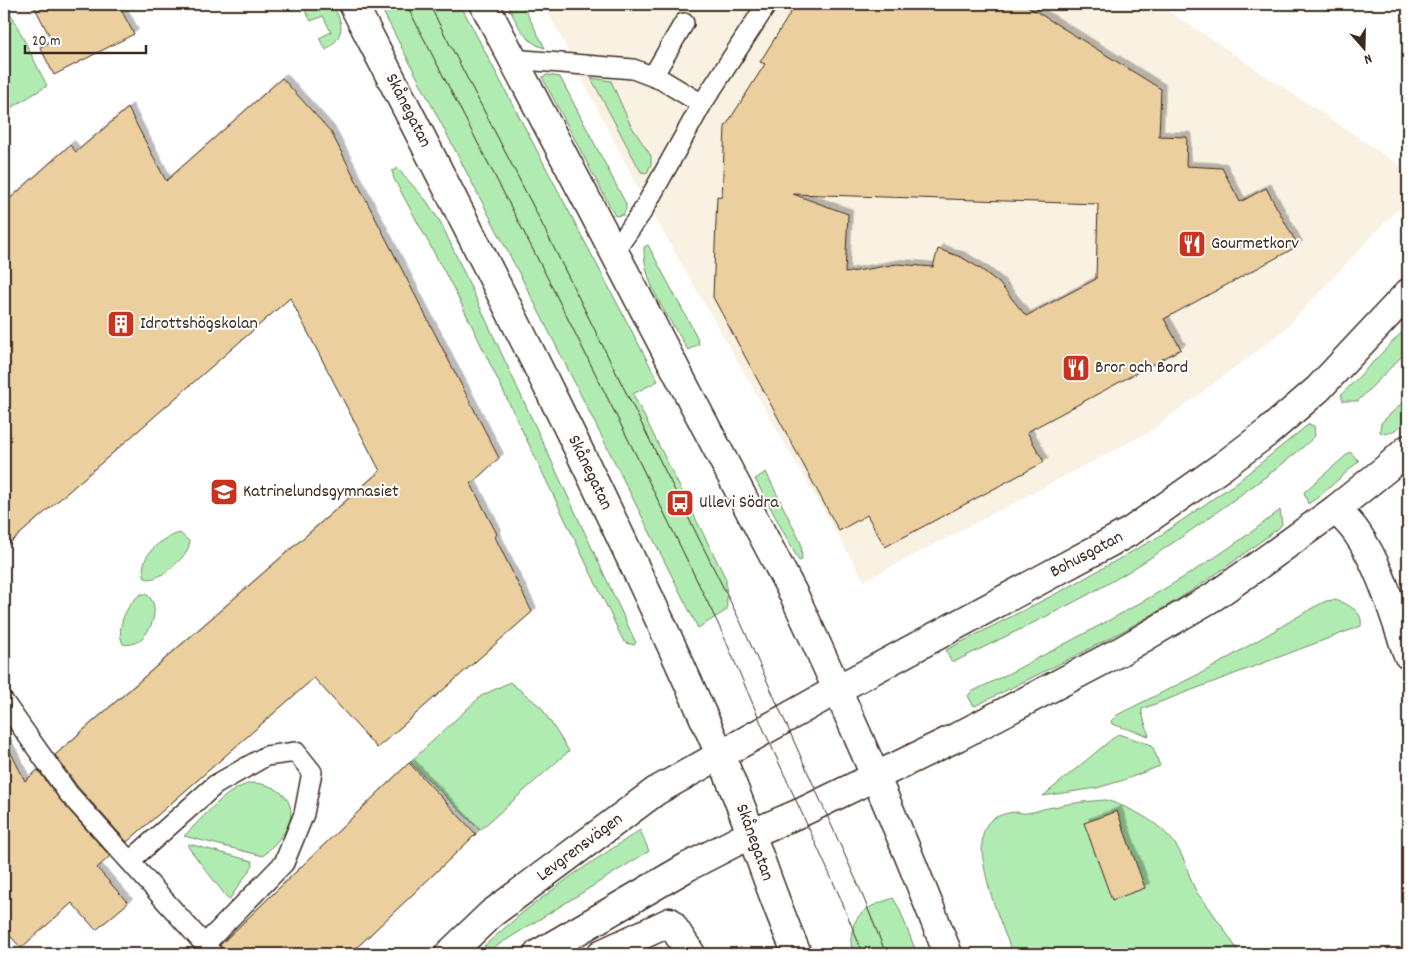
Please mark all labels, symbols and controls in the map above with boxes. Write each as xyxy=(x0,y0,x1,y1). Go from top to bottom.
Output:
scale bar xyxy=(25,22,146,54)
north arrow xyxy=(1340,22,1390,72)
text: 20 m xyxy=(32,31,60,53)
text: N xyxy=(1361,48,1374,69)
street label: Skånegatan xyxy=(378,69,437,152)
restaurant icon: Gourmetkorv xyxy=(1177,229,1207,259)
place label: Gourmetkorv xyxy=(1211,232,1300,257)
building icon: Idrottshögskolan xyxy=(106,309,136,339)
place label: Idrottshögskolan xyxy=(140,312,258,337)
restaurant icon: Bror och Bord xyxy=(1061,353,1091,383)
place label: Bror och Bord xyxy=(1095,356,1188,381)
street label: Skånegatan xyxy=(561,431,618,514)
school or university icon: Katrinelundsgymnasiet xyxy=(209,477,239,507)
place label: Katrinelundsgymnasiet xyxy=(243,480,399,505)
bus stop icon: Ullevi Södra xyxy=(665,488,695,518)
place label: Ullevi Södra xyxy=(699,491,779,516)
street label: Bohusgatan xyxy=(1046,525,1128,585)
street label: Skånegatan xyxy=(729,800,780,885)
street label: Levgrensvägen xyxy=(532,807,628,888)

